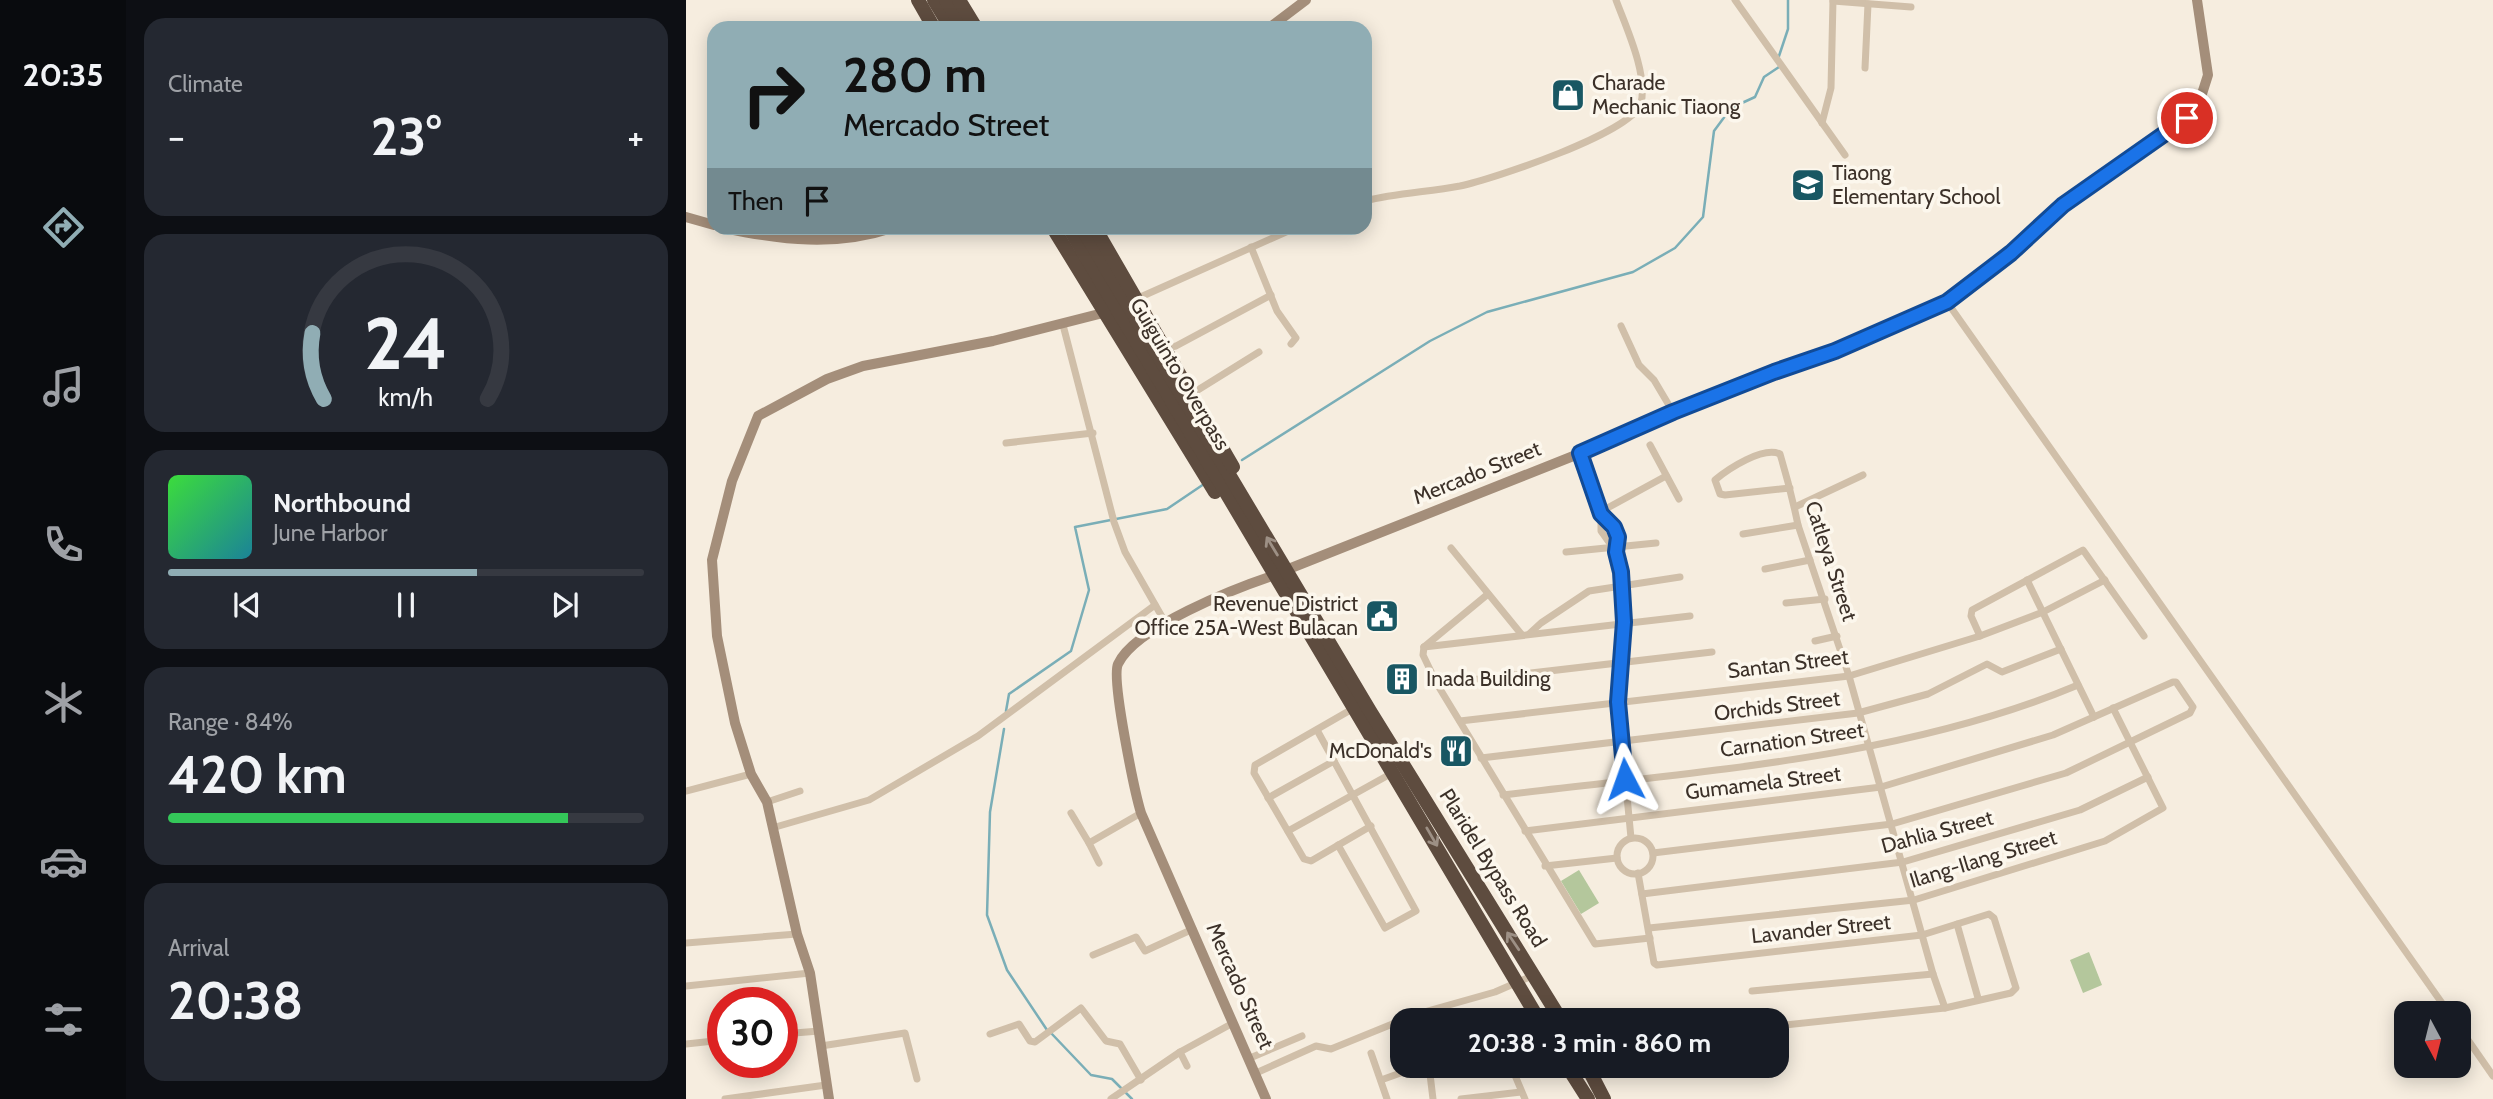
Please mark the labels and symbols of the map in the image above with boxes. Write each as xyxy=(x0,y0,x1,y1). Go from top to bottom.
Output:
place label: Charade Mechanic Tiaong xyxy=(1592,70,1741,119)
shop icon: Charade Mechanic Tiaong xyxy=(1549,76,1587,114)
pin xyxy=(2157,88,2217,148)
place label: Tiaong Elementary School xyxy=(1832,160,2000,209)
school or university icon: Tiaong Elementary School xyxy=(1789,166,1827,204)
street label: Guiguinto Overpass xyxy=(1125,293,1236,455)
street label: Mercado Street xyxy=(1409,436,1544,509)
street label: Catleya Street xyxy=(1800,498,1863,624)
one-way arrow xyxy=(1264,537,1278,557)
place label: Revenue District Office 25A-West Bulacan xyxy=(1135,591,1358,640)
public building icon: Revenue District Office 25A-West Bulacan xyxy=(1363,597,1401,635)
street label: Santan Street xyxy=(1726,644,1850,683)
building icon: Inada Building xyxy=(1383,660,1421,698)
place label: Inada Building xyxy=(1426,666,1551,691)
street label: Orchids Street xyxy=(1712,685,1841,726)
street label: Carnation Street xyxy=(1719,717,1865,762)
restaurant icon: McDonald's xyxy=(1437,732,1475,770)
place label: McDonald's xyxy=(1329,738,1432,763)
position arrow xyxy=(1588,742,1662,816)
street label: Gumamela Street xyxy=(1684,761,1842,804)
street label: Plaridel Bypass Road xyxy=(1435,784,1552,952)
street label: Dahlia Street xyxy=(1878,805,1996,858)
street label: Ilang-Ilang Street xyxy=(1906,824,2059,893)
one-way arrow xyxy=(1425,826,1439,846)
street label: Lavander Street xyxy=(1750,909,1892,948)
street label: Mercado Street xyxy=(1201,919,1279,1053)
one-way arrow xyxy=(1505,932,1520,951)
speed limit sign: 30 xyxy=(707,987,798,1078)
north arrow xyxy=(2394,1001,2471,1078)

